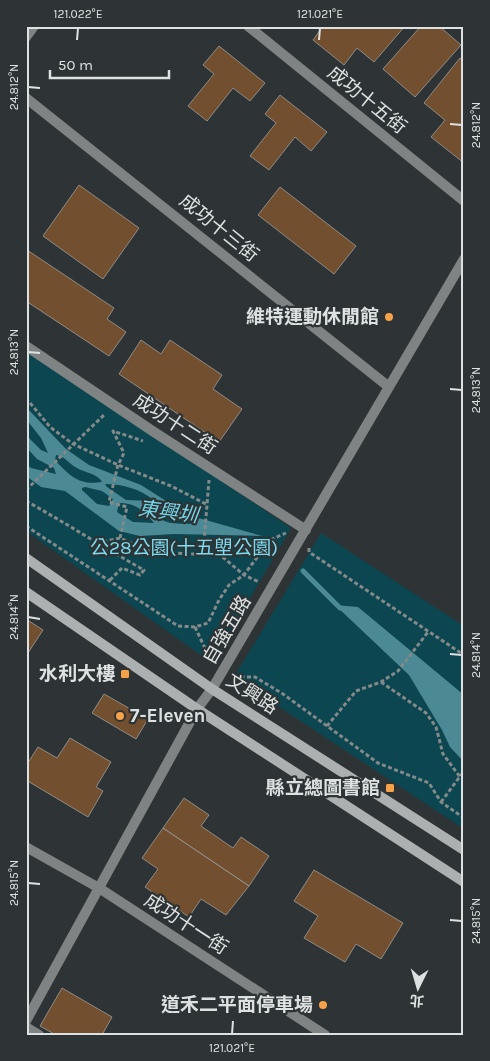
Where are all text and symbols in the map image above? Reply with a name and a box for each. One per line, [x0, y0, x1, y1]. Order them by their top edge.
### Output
text: 121.022°E [54, 7, 102, 21]
text: 121.021°E [297, 7, 343, 21]
scale bar [50, 48, 169, 80]
text: 50 m [58, 56, 93, 74]
street label: 成功十五街 [323, 62, 411, 138]
text: 24.812°N [7, 64, 21, 110]
text: 24.812°N [469, 102, 483, 148]
street label: 成功十三街 [175, 190, 263, 266]
place label: 維特運動休閒館 [246, 306, 379, 328]
marker: 維特運動休閒館 [383, 311, 395, 323]
text: 24.813°N [7, 329, 21, 375]
text: 24.813°N [469, 367, 483, 413]
street label: 成功十二街 [129, 389, 221, 459]
water label: 東興圳 [137, 497, 202, 527]
park label: 公28公園(十五塱公園) [90, 537, 278, 559]
street label: 自強五路 [198, 592, 256, 668]
text: 24.814°N [7, 594, 21, 640]
text: 24.814°N [469, 632, 483, 678]
place label: 水利大樓 [39, 663, 115, 685]
marker: 水利大樓 [119, 668, 131, 680]
street label: 文興路 [222, 669, 282, 719]
place label: 7-Eleven [130, 705, 205, 727]
marker: 7-Eleven [114, 710, 126, 722]
place label: 縣立總圖書館 [266, 777, 380, 799]
marker: 縣立總圖書館 [384, 782, 396, 794]
text: 24.815°N [7, 860, 21, 906]
street label: 成功十一街 [140, 889, 232, 959]
text: 24.815°N [469, 898, 483, 944]
north arrow [392, 964, 442, 1014]
text: 北 [409, 991, 425, 1010]
place label: 道禾二平面停車場 [161, 994, 313, 1016]
marker: 道禾二平面停車場 [317, 999, 329, 1011]
text: 121.021°E [209, 1041, 255, 1055]

